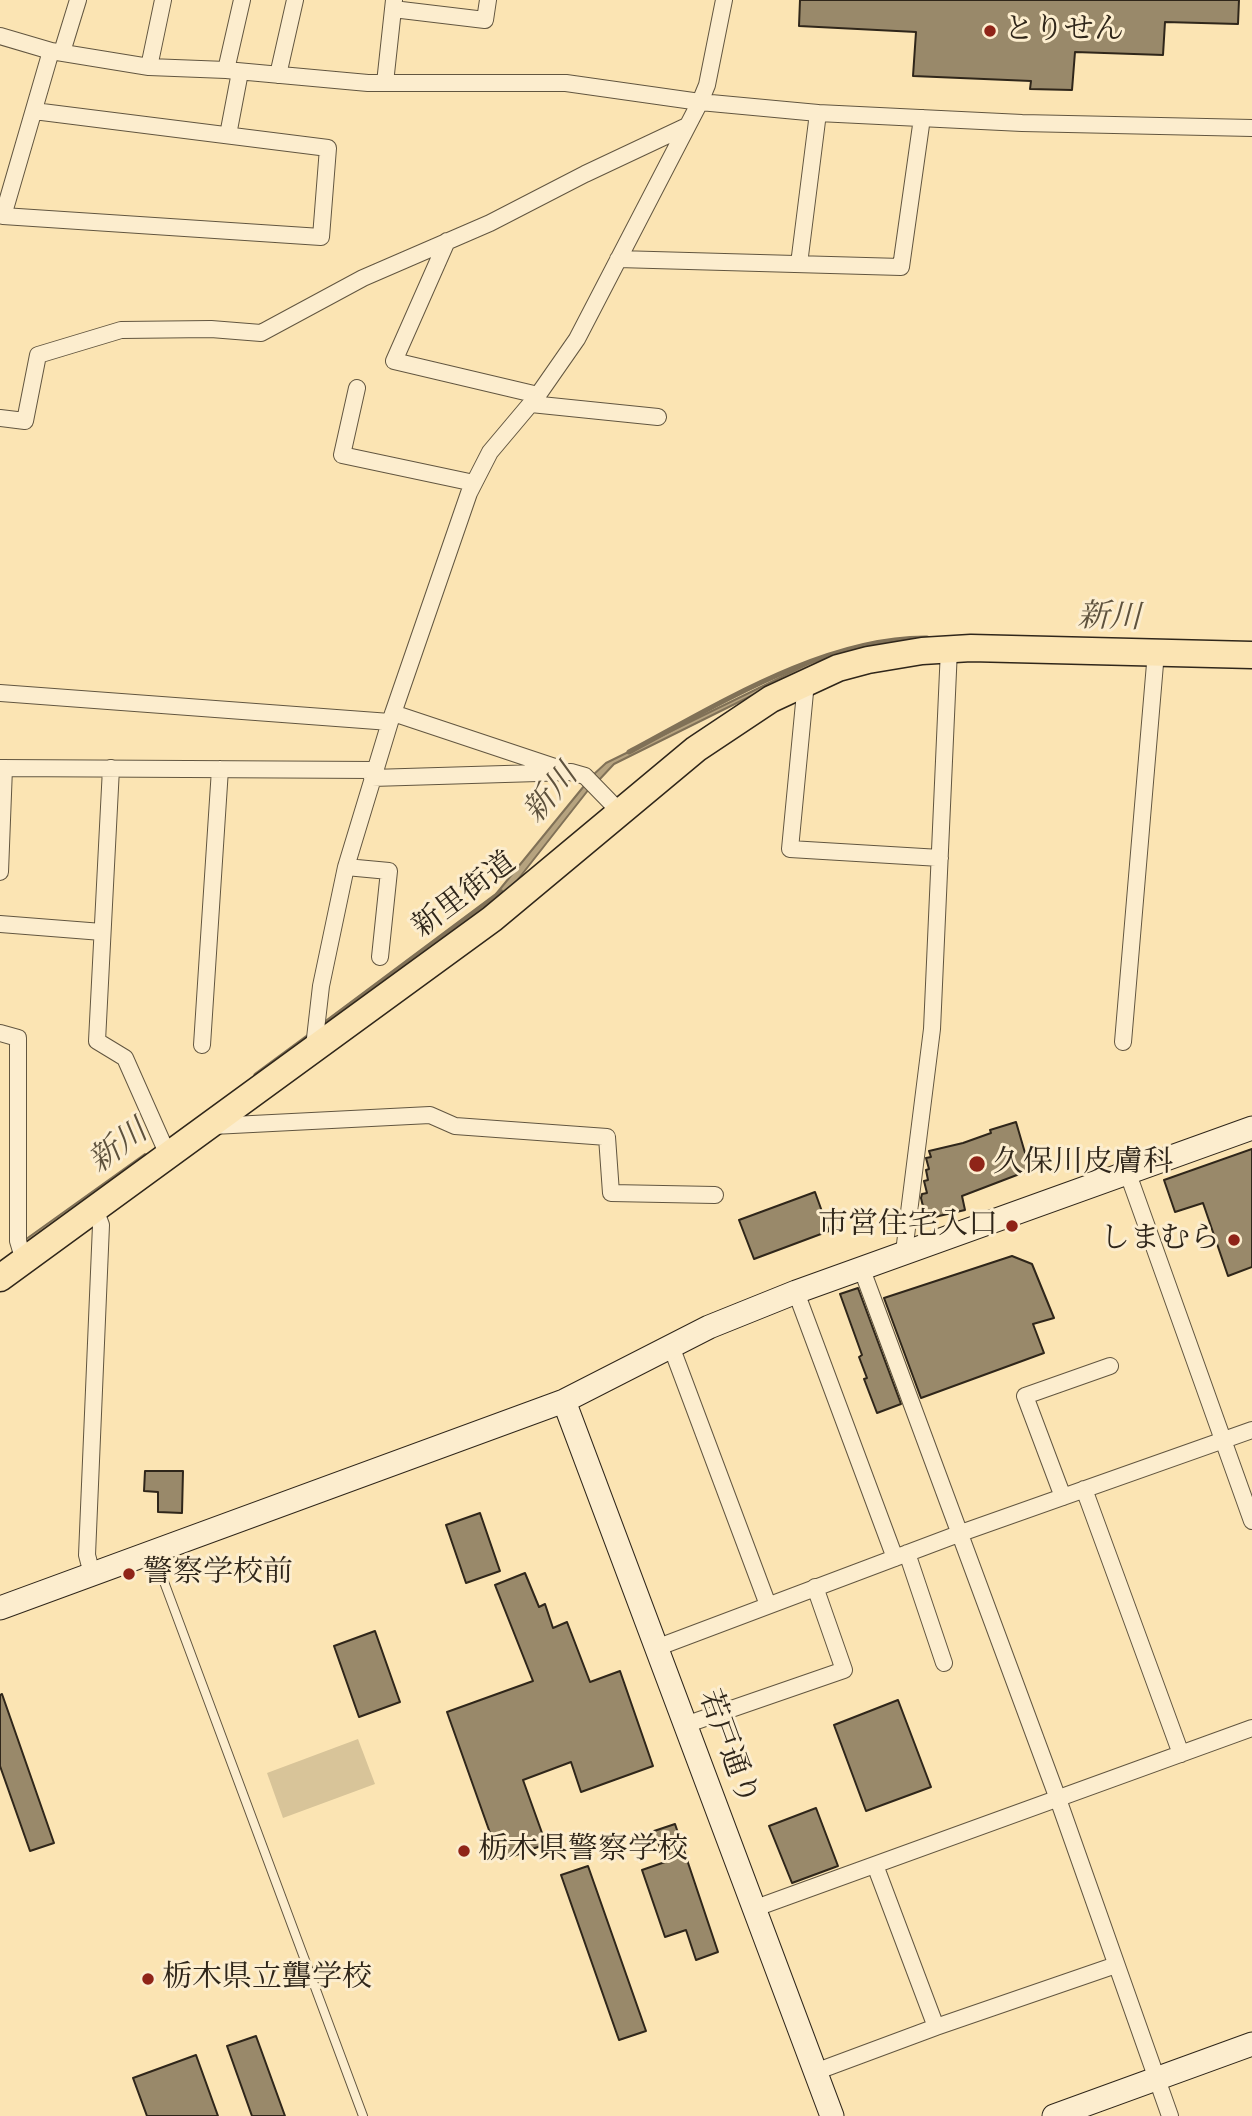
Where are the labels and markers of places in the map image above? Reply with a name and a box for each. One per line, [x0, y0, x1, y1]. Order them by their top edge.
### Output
place label: とりせん [1004, 13, 1124, 49]
marker: とりせん [982, 23, 998, 39]
place label: 久保川皮膚科 [993, 1146, 1173, 1182]
marker: 久保川皮膚科 [967, 1154, 987, 1174]
place label: 市営住宅入口 [818, 1208, 998, 1244]
marker: 市営住宅入口 [1004, 1218, 1020, 1234]
place label: しまむら [1100, 1222, 1220, 1258]
marker: しまむら [1226, 1232, 1242, 1248]
place label: 警察学校前 [143, 1556, 293, 1592]
marker: 警察学校前 [121, 1566, 137, 1582]
place label: 栃木県警察学校 [478, 1833, 688, 1869]
marker: 栃木県警察学校 [456, 1843, 472, 1859]
place label: 栃木県立聾学校 [162, 1961, 372, 1997]
marker: 栃木県立聾学校 [140, 1971, 156, 1987]

